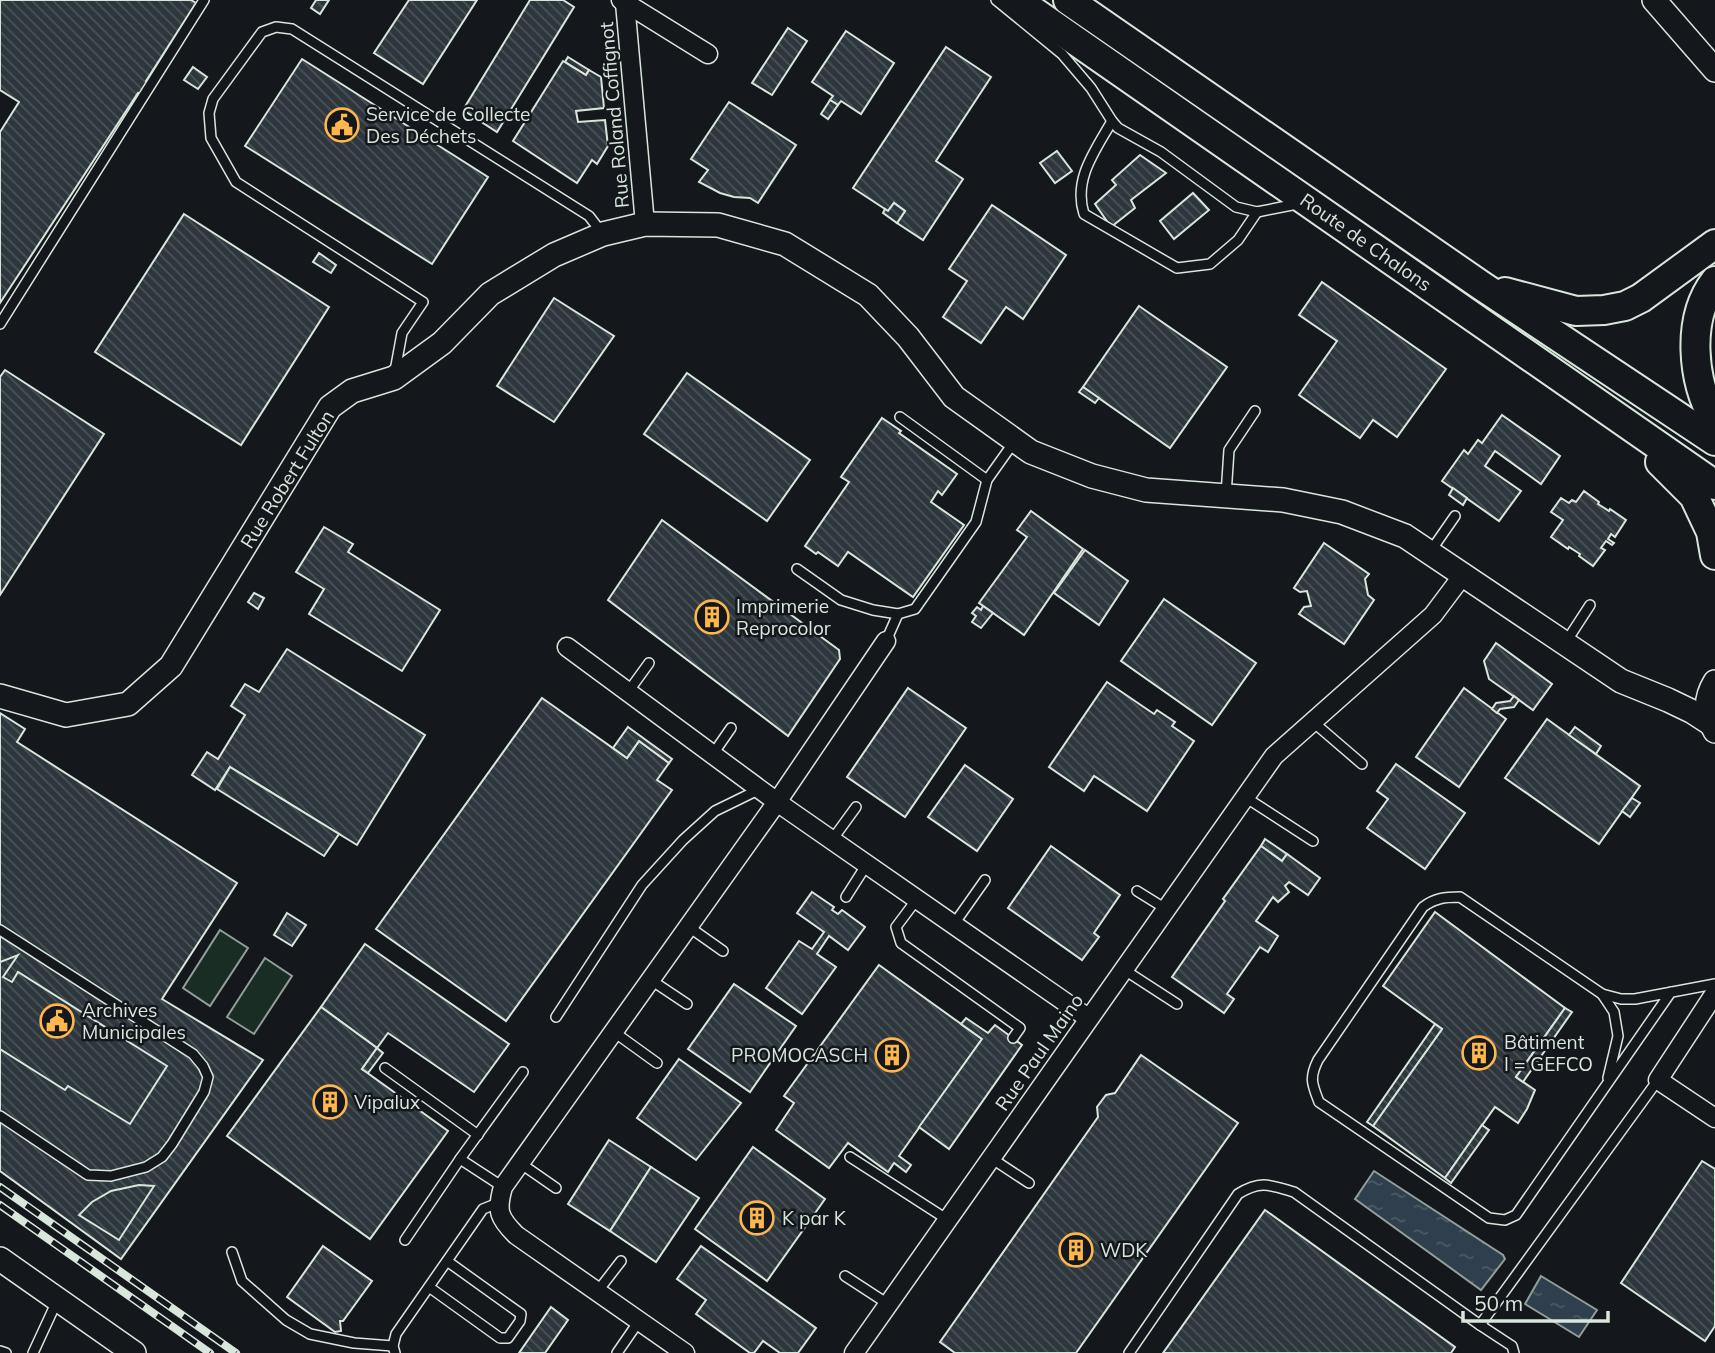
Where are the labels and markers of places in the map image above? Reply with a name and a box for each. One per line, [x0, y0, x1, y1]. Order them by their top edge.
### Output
place label: Service de Collecte Des Déchets [366, 102, 530, 148]
public building icon: Service de Collecte Des Déchets [323, 106, 361, 144]
place label: Imprimerie Reprocolor [736, 594, 831, 640]
building icon: Imprimerie Reprocolor [693, 598, 731, 636]
place label: Archives Municipales [82, 998, 186, 1044]
public building icon: Archives Municipales [38, 1002, 76, 1040]
place label: Bâtiment I = GEFCO [1504, 1030, 1593, 1076]
building icon: Bâtiment I = GEFCO [1460, 1034, 1498, 1072]
building icon: PROMOCASCH [873, 1036, 911, 1074]
place label: PROMOCASCH [731, 1043, 868, 1067]
building icon: Vipalux [311, 1083, 349, 1121]
place label: Vipalux [354, 1090, 420, 1114]
building icon: K par K [738, 1199, 776, 1237]
place label: K par K [782, 1206, 847, 1230]
building icon: WDK [1057, 1231, 1095, 1269]
place label: WDK [1100, 1238, 1148, 1262]

